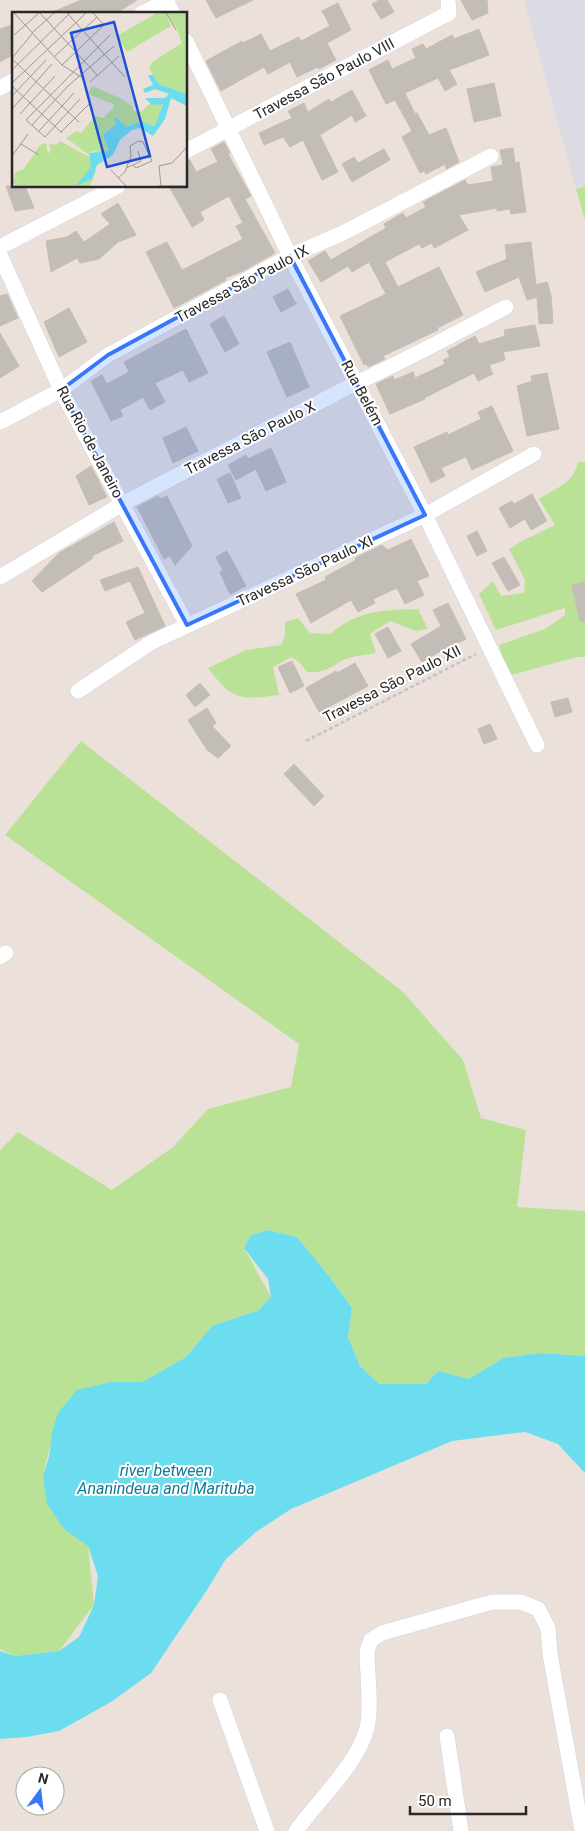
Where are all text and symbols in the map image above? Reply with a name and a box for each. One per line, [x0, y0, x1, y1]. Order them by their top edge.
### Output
inset map [12, 12, 188, 188]
street label: Travessa São Paulo VIII [251, 34, 397, 124]
street label: Travessa São Paulo IX [172, 241, 312, 327]
street label: Rua Belém [337, 357, 387, 429]
street label: Rua Rio de Janeiro [53, 383, 127, 501]
street label: Travessa São Paulo X [182, 397, 319, 479]
street label: Travessa São Paulo XI [234, 532, 376, 610]
street label: Travessa São Paulo XII [320, 641, 464, 727]
water label: river between Ananindeua and Marituba [76, 1461, 255, 1498]
north arrow [15, 1766, 65, 1816]
text: N [37, 1769, 50, 1787]
scale bar [410, 1784, 526, 1816]
text: 50 m [418, 1792, 452, 1810]

